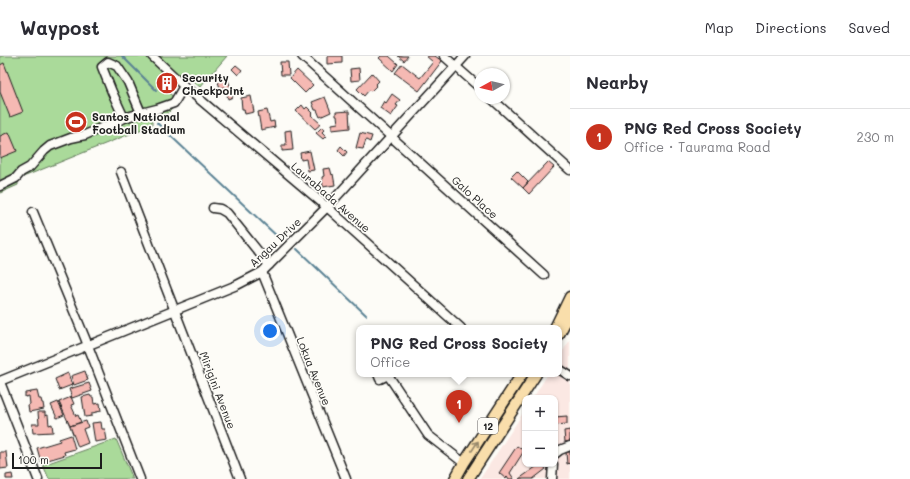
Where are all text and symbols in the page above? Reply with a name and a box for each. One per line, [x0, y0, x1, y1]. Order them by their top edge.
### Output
text: Waypost [20, 15, 100, 40]
text: Map [705, 18, 733, 37]
text: Directions [755, 18, 826, 37]
text: Saved [848, 18, 890, 37]
north arrow [474, 68, 510, 104]
building icon: Security Checkpoint [154, 70, 180, 96]
place label: Security Checkpoint [182, 70, 244, 98]
text: Nearby [586, 71, 648, 93]
sports icon: Santos National Football Stadium [63, 109, 89, 135]
place label: Santos National Football Stadium [92, 109, 185, 137]
text: PNG Red Cross Society [624, 118, 802, 138]
text: 1 [596, 128, 602, 145]
text: 230 m [857, 128, 894, 145]
text: Office · Taurama Road [624, 138, 770, 155]
street label: Laurabada Avenue [288, 158, 374, 236]
street label: Galo Place [449, 172, 501, 222]
street label: Angau Drive [246, 214, 304, 270]
your location [260, 321, 280, 341]
popup [356, 325, 562, 377]
text: PNG Red Cross Society [370, 333, 548, 353]
street label: Lokua Avenue [293, 335, 335, 408]
street label: Mirigini Avenue [196, 349, 240, 431]
text: Office [370, 353, 410, 370]
pin: 1 [446, 390, 472, 423]
map controls [522, 395, 558, 467]
button: + [522, 395, 558, 431]
road number: 12 [478, 418, 498, 434]
button: − [522, 431, 558, 467]
one-way arrow [471, 441, 479, 452]
scale bar [12, 451, 102, 470]
text: 100 m [18, 452, 49, 467]

